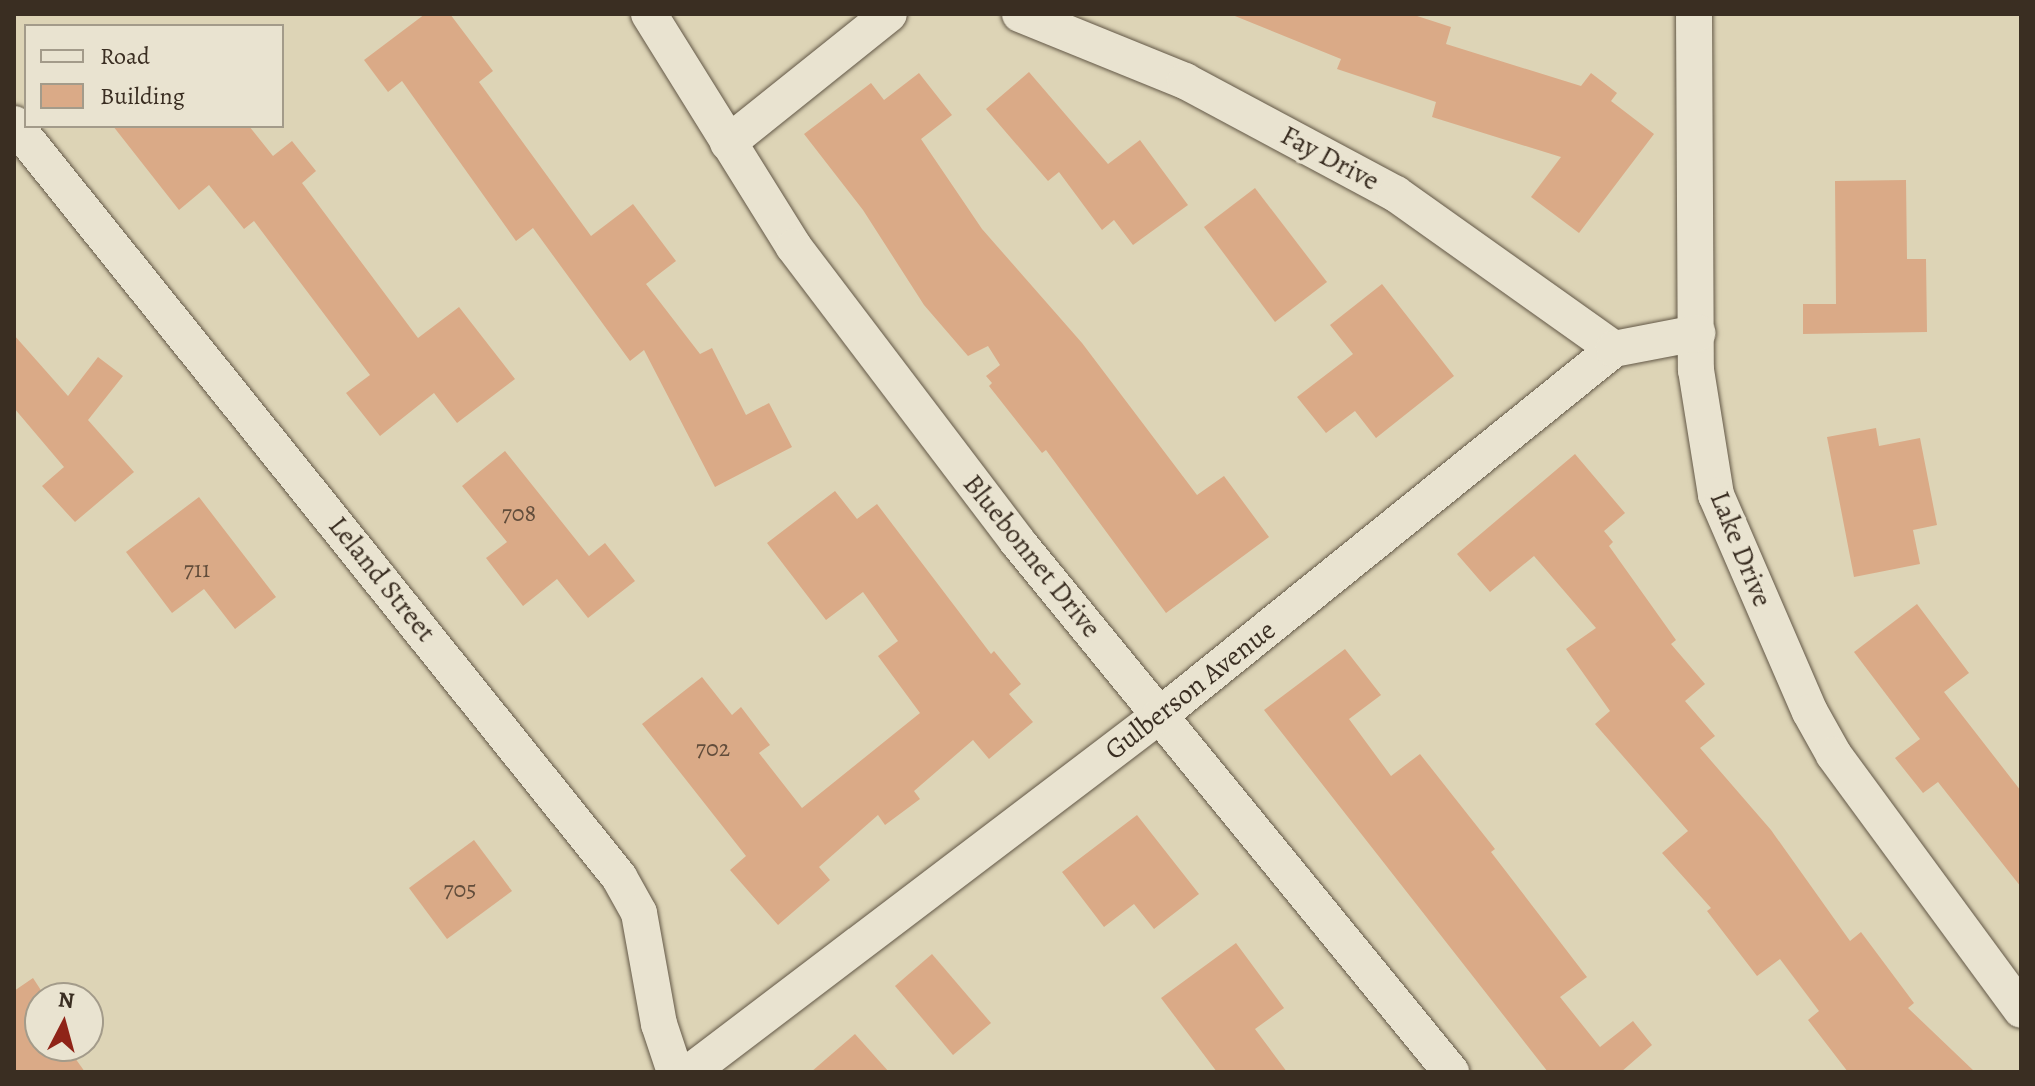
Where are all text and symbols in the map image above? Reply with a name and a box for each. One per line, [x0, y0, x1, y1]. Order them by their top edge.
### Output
legend [24, 24, 284, 128]
text: Road [100, 40, 150, 72]
text: Building [100, 80, 185, 112]
street label: Fay Drive [1275, 118, 1385, 198]
street label: Bluebonnet Drive [956, 468, 1108, 644]
street label: Lake Drive [1703, 486, 1779, 612]
house number: 708 [502, 500, 536, 528]
street label: Leland Street [321, 510, 443, 648]
house number: 711 [184, 556, 210, 584]
street label: Gulberson Avenue [1098, 613, 1282, 767]
house number: 702 [696, 735, 730, 763]
house number: 705 [443, 876, 477, 904]
north arrow [24, 982, 104, 1062]
text: N [57, 984, 76, 1016]

